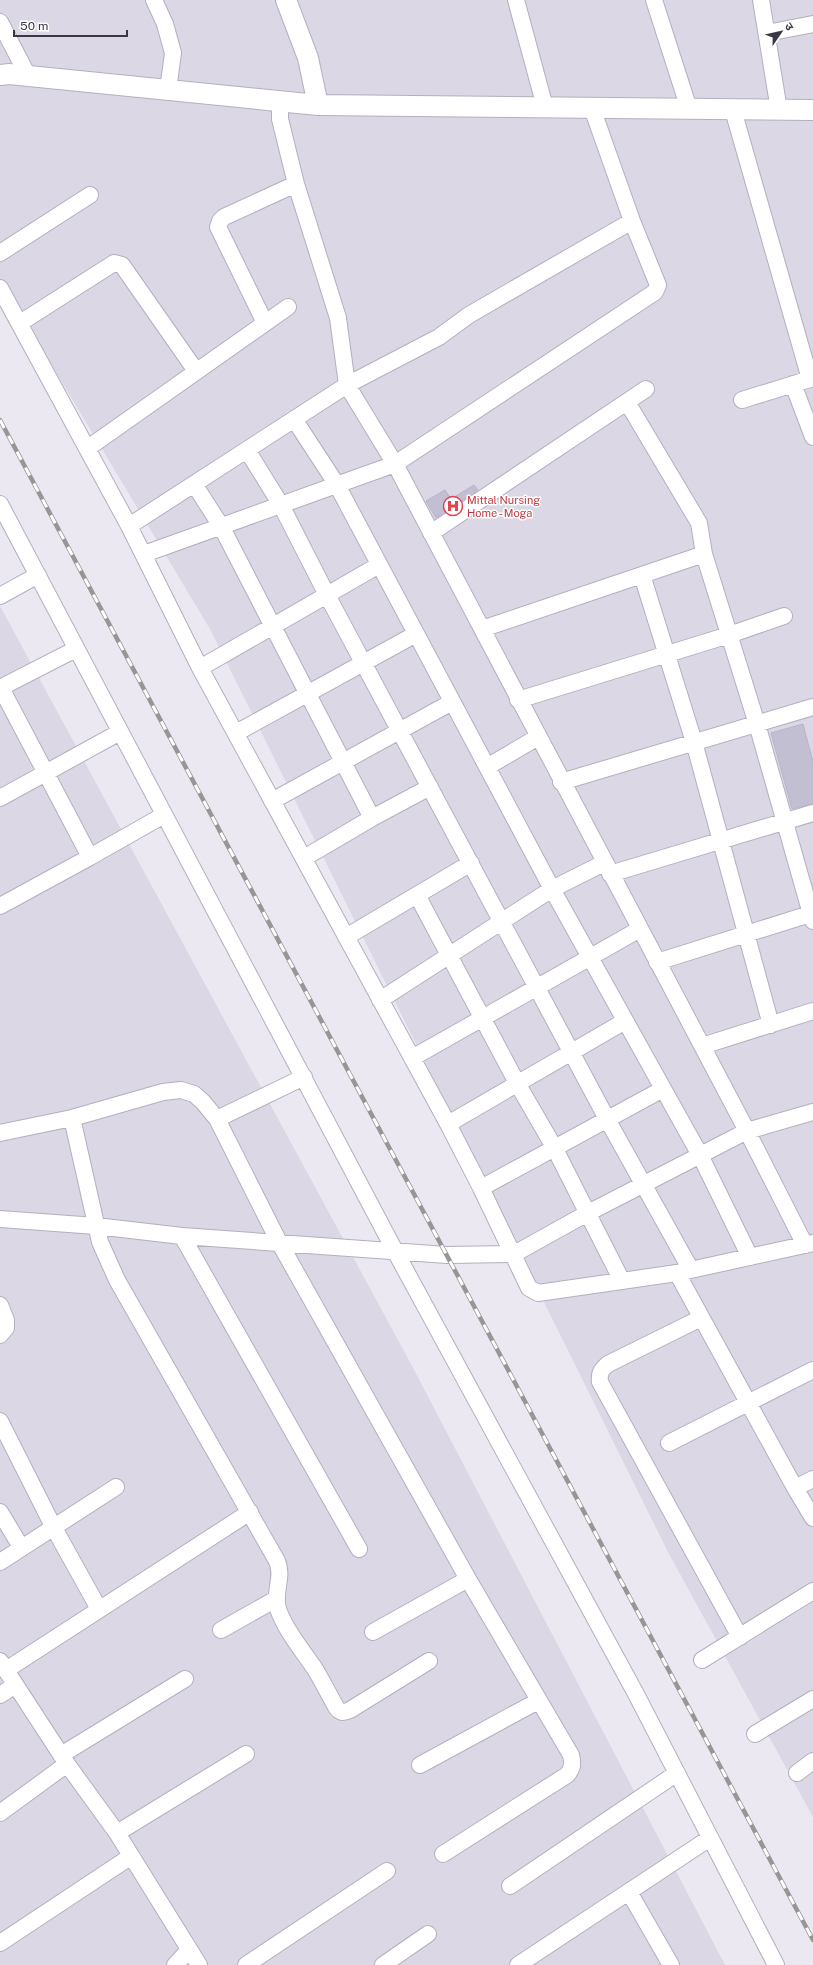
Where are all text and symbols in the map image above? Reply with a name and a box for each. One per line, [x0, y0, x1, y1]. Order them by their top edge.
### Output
scale bar [14, 12, 127, 38]
north arrow [761, 12, 801, 52]
text: 50 m [20, 19, 48, 33]
text: उ [783, 20, 796, 33]
place label: Mittal Nursing Home - Moga [467, 494, 540, 519]
hospital icon: Mittal Nursing Home - Moga [442, 495, 464, 517]

